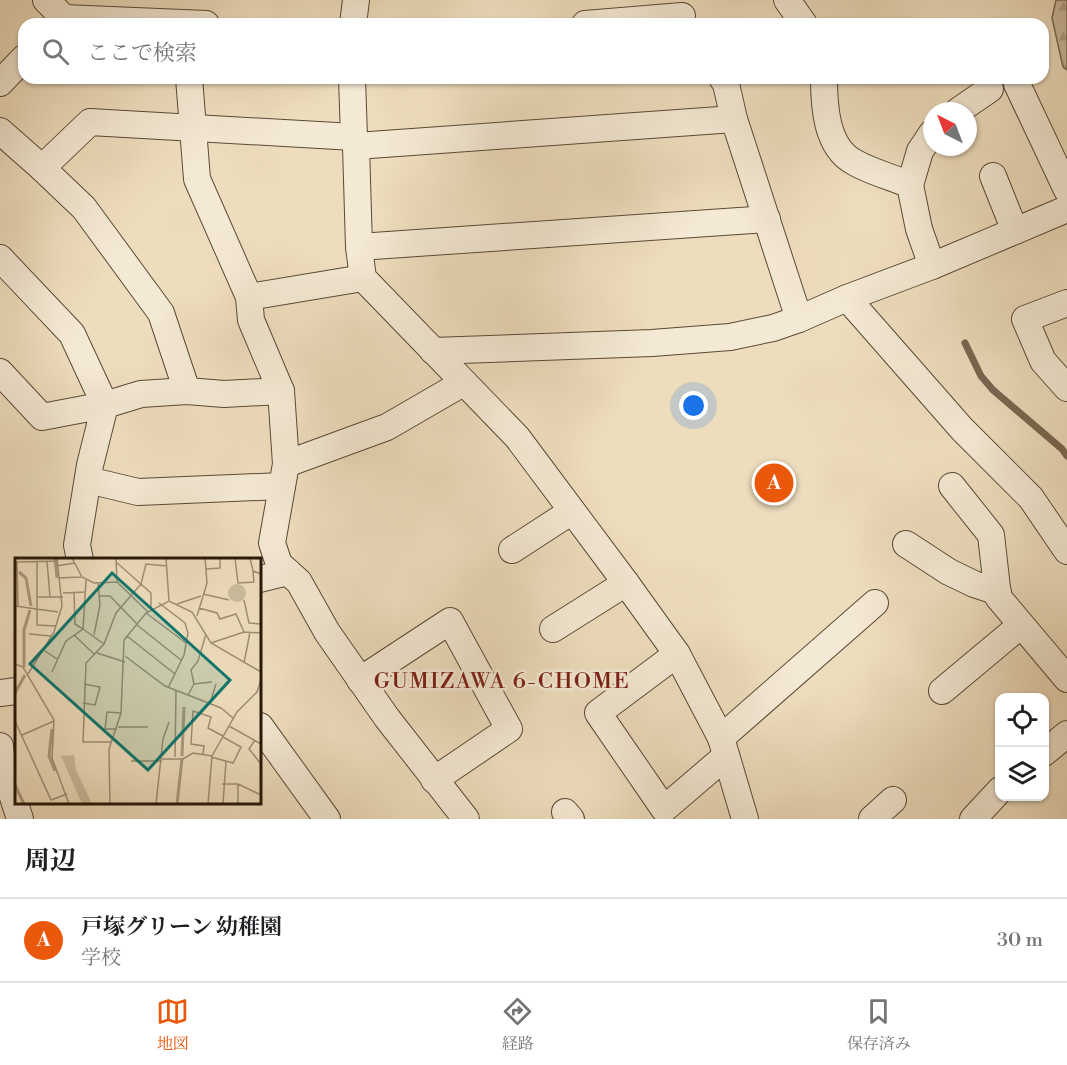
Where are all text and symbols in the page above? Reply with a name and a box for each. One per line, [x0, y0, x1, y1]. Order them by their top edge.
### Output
search box [18, 18, 1049, 84]
icon: search [39, 35, 72, 68]
text: ここで検索 [87, 40, 197, 67]
north arrow [923, 102, 977, 156]
your location [679, 391, 708, 420]
pin: A [754, 460, 794, 506]
inset map [15, 558, 261, 804]
district label: GUMIZAWA 6-CHOME [374, 668, 630, 695]
map controls [995, 693, 1049, 801]
button: locate [995, 693, 1049, 747]
button: layers [995, 747, 1049, 801]
text: 周辺 [24, 845, 76, 877]
text: 戸塚グリーン 幼稚園 [81, 914, 282, 941]
text: A [36, 928, 51, 953]
text: 30 m [997, 928, 1043, 953]
text: 学校 [81, 946, 121, 971]
tab: 地図 [156, 995, 189, 1054]
tab: 経路 [501, 995, 534, 1054]
tab: 保存済み [847, 995, 911, 1054]

